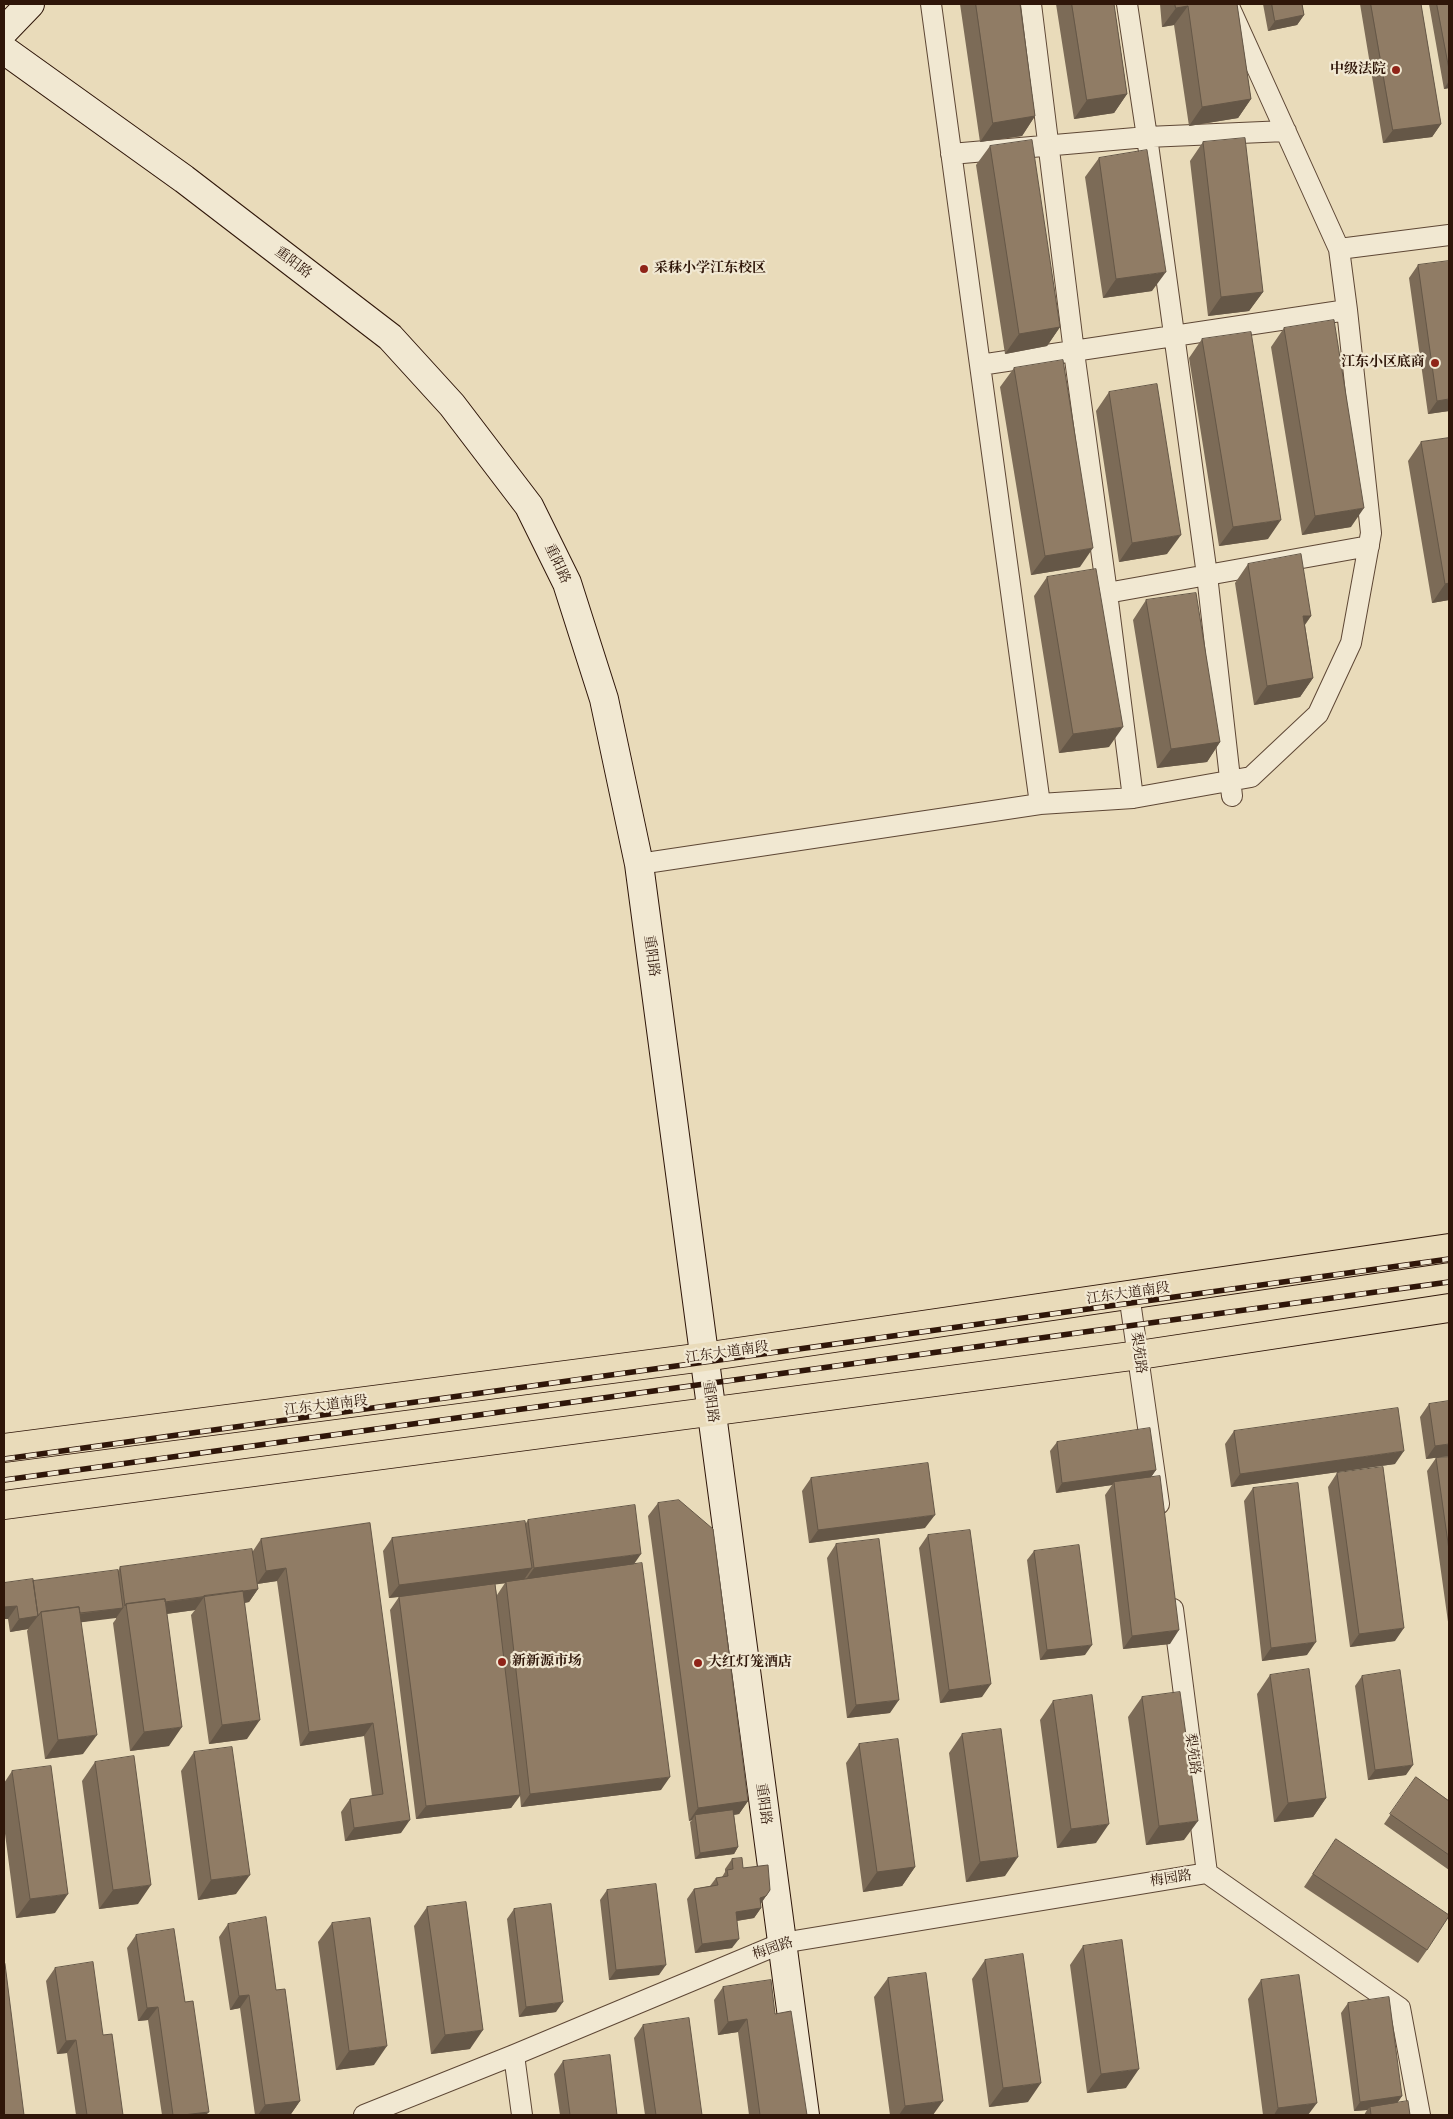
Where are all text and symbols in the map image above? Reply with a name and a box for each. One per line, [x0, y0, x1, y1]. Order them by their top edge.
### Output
place label: 中级法院 [1330, 62, 1386, 78]
marker: 中级法院 [1390, 64, 1402, 76]
street label: 重阳路 [271, 244, 315, 282]
place label: 采秣小学江东校区 [654, 261, 766, 277]
marker: 采秣小学江东校区 [638, 263, 650, 275]
place label: 江东小区底商 [1341, 355, 1425, 371]
marker: 江东小区底商 [1429, 357, 1441, 369]
street label: 重阳路 [541, 541, 573, 587]
street label: 重阳路 [640, 934, 662, 978]
street label: 江东大道南段 [1085, 1280, 1171, 1308]
street label: 梨苑路 [1127, 1331, 1149, 1375]
street label: 江东大道南段 [684, 1339, 770, 1367]
street label: 重阳路 [699, 1380, 721, 1424]
street label: 江东大道南段 [283, 1393, 369, 1419]
place label: 新新源市场 [512, 1654, 582, 1670]
place label: 大红灯笼酒店 [708, 1655, 792, 1671]
marker: 新新源市场 [496, 1656, 508, 1668]
marker: 大红灯笼酒店 [692, 1657, 704, 1669]
street label: 梨苑路 [1181, 1732, 1203, 1776]
street label: 重阳路 [752, 1782, 774, 1826]
street label: 梅园路 [1149, 1867, 1193, 1891]
street label: 梅园路 [750, 1934, 796, 1964]

